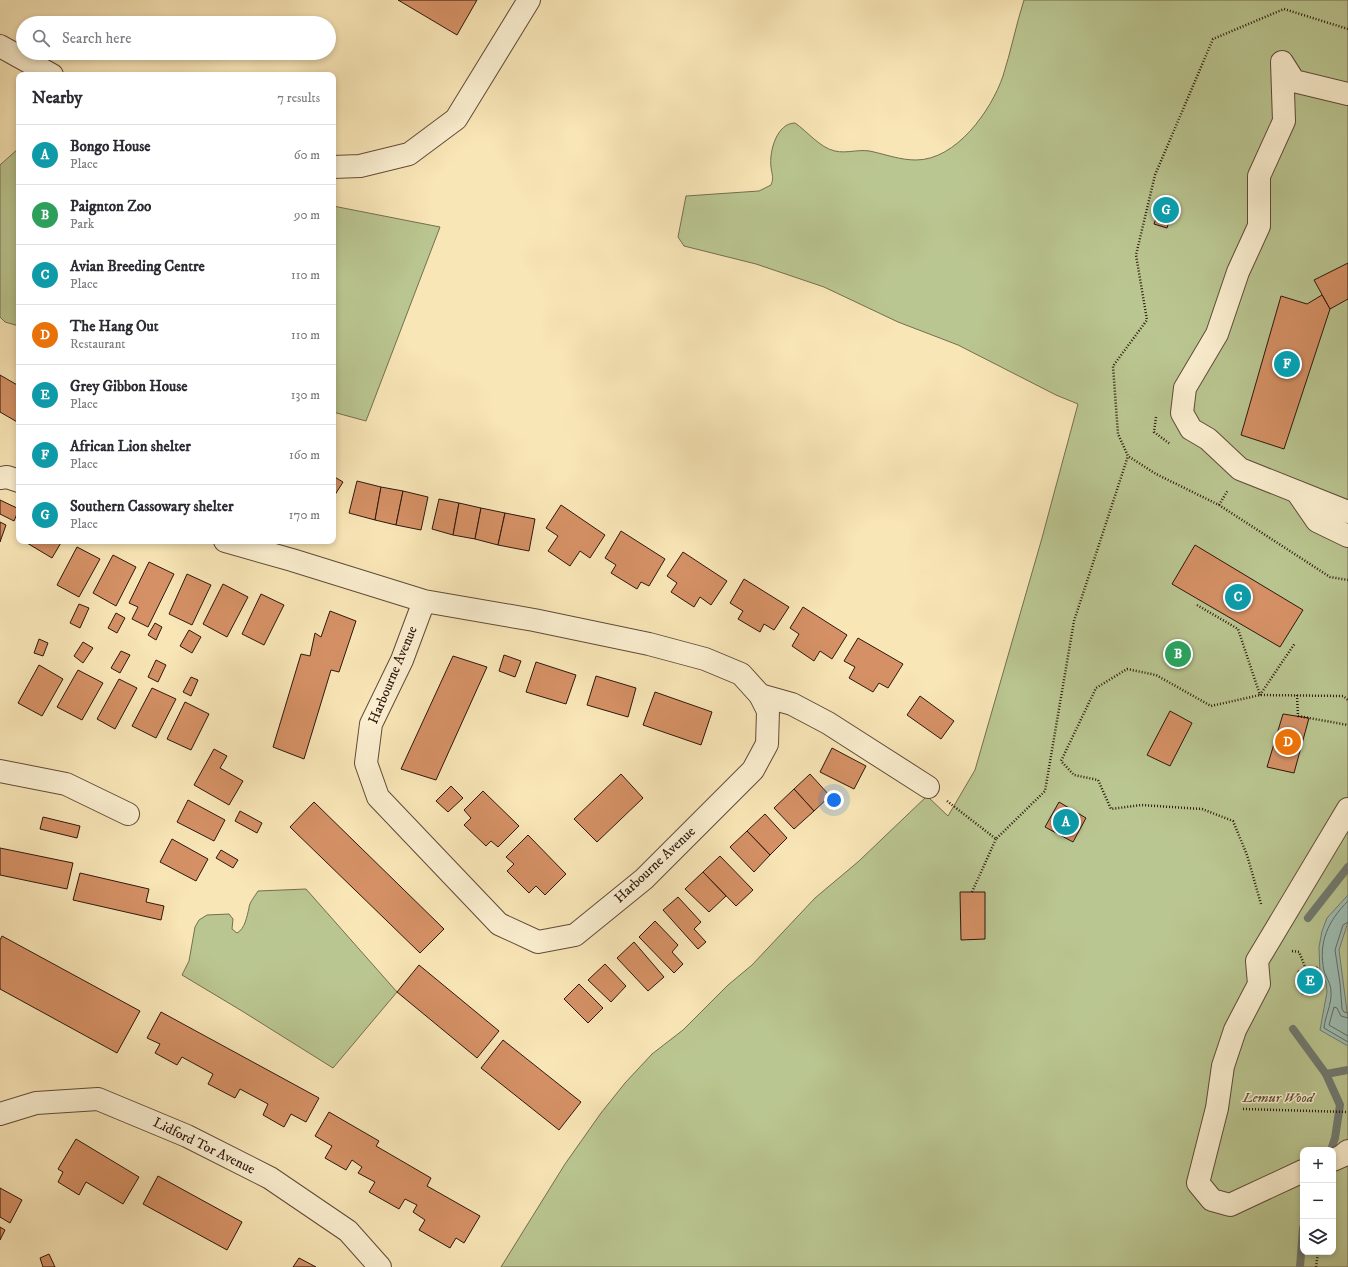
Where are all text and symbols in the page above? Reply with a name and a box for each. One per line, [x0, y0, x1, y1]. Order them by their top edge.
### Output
search box [16, 16, 336, 60]
icon: search [30, 27, 52, 49]
text: Search here [62, 29, 131, 48]
text: Nearby [32, 87, 82, 109]
text: 7 results [277, 90, 320, 106]
text: Bongo House [70, 137, 151, 156]
text: A [41, 147, 49, 163]
text: 60 m [294, 147, 320, 163]
text: Place [70, 156, 98, 172]
pin: G [1153, 195, 1179, 225]
text: Paignton Zoo [70, 197, 151, 216]
text: B [41, 207, 49, 223]
text: 90 m [294, 207, 320, 223]
text: Park [70, 216, 94, 232]
text: Avian Breeding Centre [70, 257, 205, 276]
text: C [41, 267, 49, 283]
text: 110 m [291, 267, 320, 283]
text: Place [70, 276, 98, 292]
text: The Hang Out [70, 317, 159, 336]
text: D [40, 327, 50, 343]
text: 110 m [291, 327, 320, 343]
text: Restaurant [70, 336, 126, 352]
pin: F [1274, 349, 1300, 379]
text: Grey Gibbon House [70, 377, 188, 396]
text: E [40, 387, 50, 403]
text: 130 m [291, 387, 320, 403]
text: Place [70, 396, 98, 412]
text: African Lion shelter [70, 437, 191, 456]
text: F [41, 447, 49, 463]
text: 160 m [289, 447, 320, 463]
text: Place [70, 456, 98, 472]
text: Southern Cassowary shelter [70, 497, 233, 516]
text: G [40, 507, 50, 523]
text: 170 m [289, 507, 320, 523]
text: Place [70, 516, 98, 532]
pin: C [1225, 582, 1251, 612]
street label: Harbourne Avenue [364, 623, 422, 727]
pin: B [1165, 639, 1191, 669]
pin: D [1275, 727, 1301, 757]
your location [824, 790, 844, 810]
pin: A [1053, 807, 1079, 837]
street label: Harbourne Avenue [611, 823, 700, 907]
pin: E [1297, 966, 1323, 996]
park label: Lemur Wood [1242, 1089, 1316, 1107]
street label: Lidford Tor Avenue [150, 1113, 258, 1179]
map controls [1300, 1147, 1336, 1255]
button: + [1300, 1147, 1336, 1183]
button: − [1300, 1183, 1336, 1219]
button: layers [1300, 1219, 1336, 1255]

